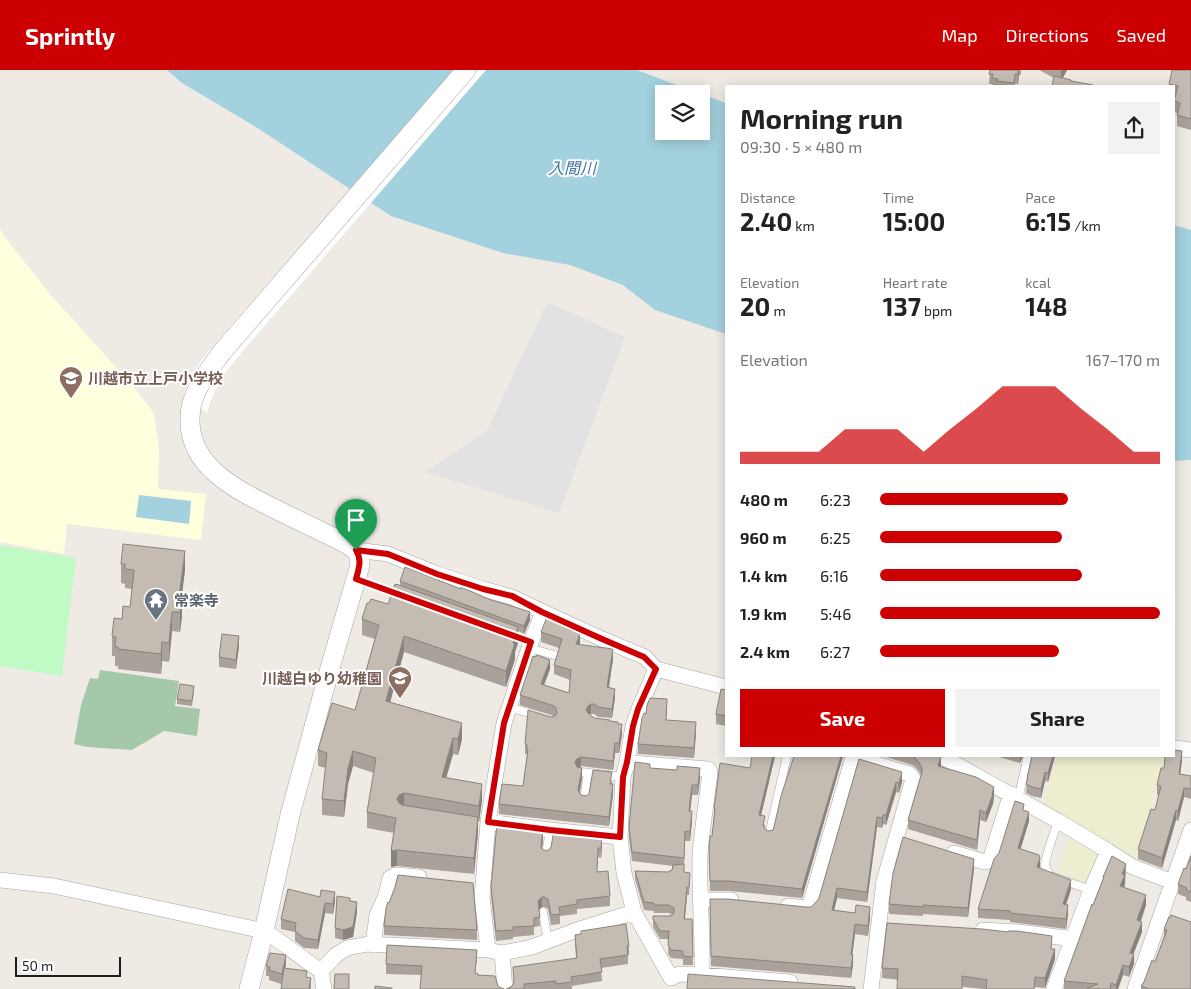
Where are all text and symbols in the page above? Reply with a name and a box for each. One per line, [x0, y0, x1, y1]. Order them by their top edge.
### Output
text: Sprintly [25, 21, 115, 50]
text: Map [941, 24, 978, 46]
text: Directions [1006, 24, 1089, 46]
text: Saved [1117, 24, 1166, 46]
map controls [655, 85, 710, 140]
button: layers [655, 85, 710, 140]
text: Morning run [740, 101, 903, 135]
button: share [1108, 102, 1160, 154]
text: 09:30 · 5 × 480 m [740, 137, 862, 156]
water label: 入間川 [548, 158, 598, 177]
text: Distance [740, 189, 795, 206]
text: Time [883, 189, 914, 206]
text: Pace [1025, 189, 1055, 206]
text: 2.40 [740, 206, 792, 236]
text: 15:00 [883, 206, 945, 236]
text: 6:15 [1025, 206, 1071, 236]
text: km [792, 217, 815, 234]
text: /km [1071, 217, 1101, 234]
text: Elevation [740, 274, 799, 291]
text: Heart rate [883, 274, 947, 291]
text: kcal [1025, 274, 1051, 291]
text: 20 [740, 291, 770, 321]
text: 137 [883, 291, 921, 321]
text: 148 [1025, 291, 1068, 321]
text: m [770, 302, 786, 319]
text: bpm [921, 302, 952, 319]
text: Elevation [740, 350, 808, 369]
text: 167–170 m [1086, 350, 1160, 369]
school or university icon: 川越市立上戸小学校 [58, 365, 84, 399]
place label: 川越市立上戸小学校 [88, 369, 223, 387]
text: 480 m [740, 490, 788, 509]
text: 6:23 [820, 490, 851, 509]
pin [335, 499, 377, 550]
icon: arrive [342, 506, 370, 534]
text: 960 m [740, 528, 787, 547]
text: 6:25 [820, 528, 851, 547]
text: 1.4 km [740, 566, 787, 585]
text: 6:16 [820, 566, 848, 585]
temple icon: 常楽寺 [143, 587, 169, 621]
place label: 常楽寺 [174, 591, 219, 609]
text: 1.9 km [740, 604, 787, 623]
text: 5:46 [820, 604, 851, 623]
text: 2.4 km [740, 642, 790, 661]
text: 6:27 [820, 642, 850, 661]
school or university icon: 川越白ゆり幼稚園 [387, 665, 413, 699]
place label: 川越白ゆり幼稚園 [262, 669, 382, 687]
button: Save [740, 689, 945, 747]
button: Share [955, 689, 1160, 747]
scale bar [15, 954, 121, 977]
text: 50 m [22, 957, 53, 974]

